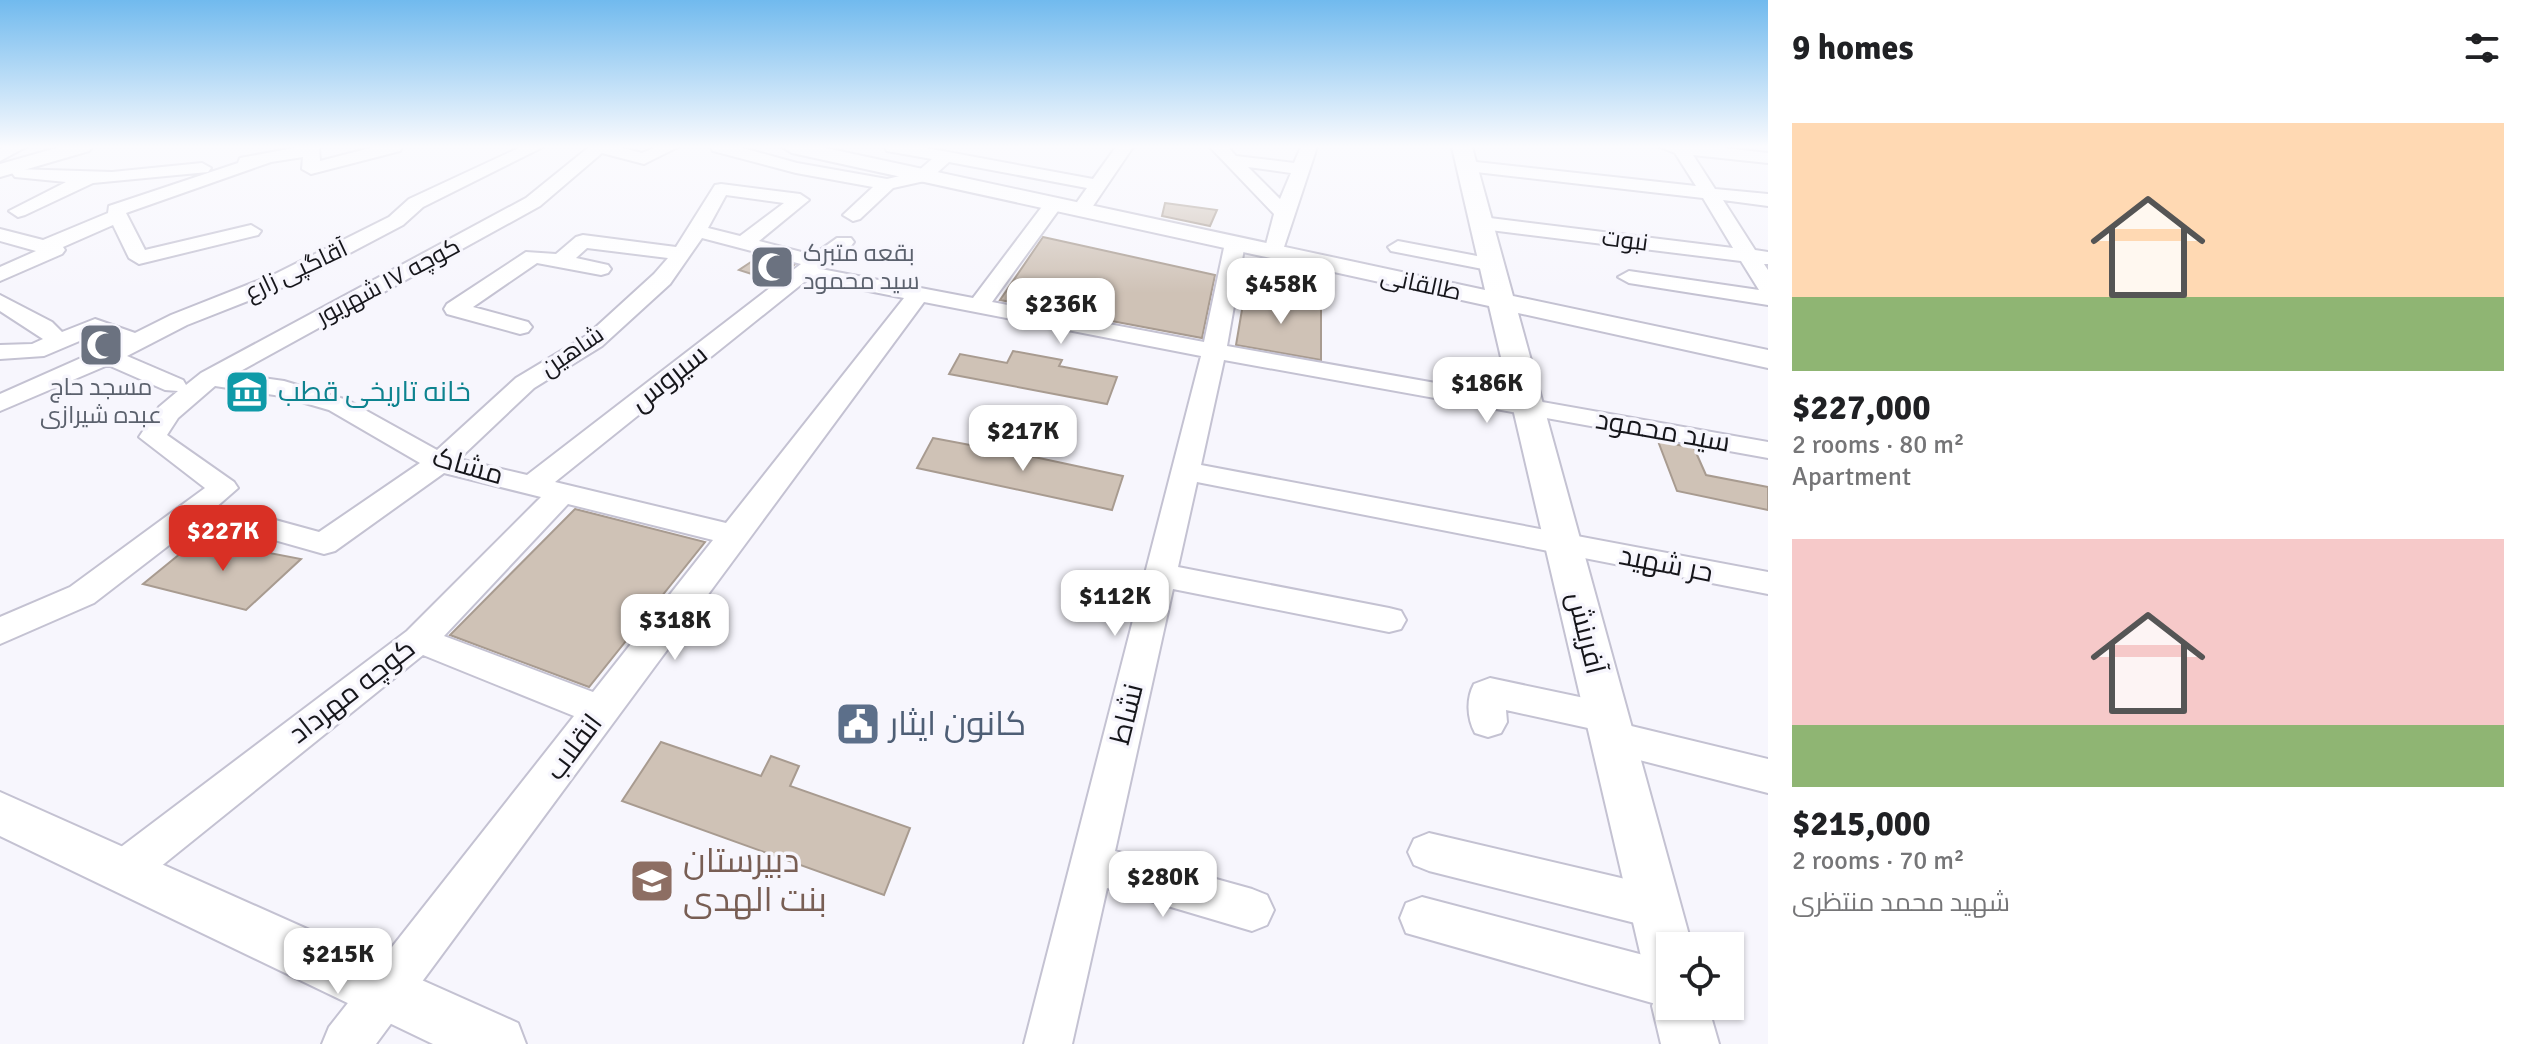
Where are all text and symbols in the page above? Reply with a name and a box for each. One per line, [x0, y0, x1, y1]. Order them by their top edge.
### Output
icon: filters [2460, 26, 2504, 70]
text: 9 homes [1792, 27, 1913, 69]
icon: home [2076, 175, 2220, 319]
street label: نبوت [1600, 222, 1650, 258]
street label: کوچه ۱۷ شهریور [309, 231, 465, 333]
street label: آقاگپی زارع [240, 233, 353, 308]
place label: بقعه متبرک سید محمود [803, 238, 920, 296]
mosque icon: بقعه متبرک سید محمود [748, 243, 796, 291]
pin: $458K [1225, 258, 1337, 326]
street label: طالقانی [1378, 261, 1464, 307]
text: $458K [1245, 268, 1317, 300]
pin: $236K [1005, 278, 1117, 346]
text: $236K [1025, 288, 1097, 320]
street label: شاهین [535, 319, 609, 383]
mosque icon: مسجد حاج عبده شیرازی [77, 321, 125, 369]
street label: سیروس [623, 337, 715, 419]
pin: $186K [1431, 357, 1543, 425]
text: $186K [1451, 367, 1523, 399]
museum icon: خانه تاریخی قطب [223, 368, 271, 416]
place label: مسجد حاج عبده شیرازی [40, 372, 162, 430]
place label: خانه تاریخی قطب [278, 375, 471, 409]
text: $227,000 [1792, 387, 1931, 429]
street label: سید محمود [1593, 402, 1733, 460]
pin: $217K [967, 405, 1079, 473]
text: $217K [987, 415, 1059, 447]
text: 2 rooms · 80 m² [1792, 429, 1965, 461]
street label: مشاک [429, 440, 507, 492]
text: Apartment [1792, 461, 1911, 493]
pin: $227K [167, 505, 279, 573]
text: $227K [187, 515, 259, 547]
street label: حر شهید [1616, 538, 1716, 590]
pin: $112K [1059, 570, 1171, 638]
text: $112K [1079, 580, 1151, 612]
street label: آفرینش [1559, 588, 1613, 678]
icon: home [2076, 591, 2220, 735]
pin: $318K [619, 594, 731, 662]
text: $318K [639, 604, 711, 636]
street label: کوچه مهرداد [282, 631, 423, 752]
street label: نشاط [1103, 680, 1151, 748]
public building icon: کانون ایثار [834, 700, 882, 748]
place label: کانون ایثار [887, 703, 1026, 745]
street label: انقلاب [538, 707, 610, 787]
text: $215,000 [1792, 803, 1931, 845]
place label: دبیرستان بنت الهدی [683, 840, 827, 921]
text: 2 rooms · 70 m² [1792, 845, 1965, 877]
pin: $280K [1107, 851, 1219, 919]
school or university icon: دبیرستان بنت الهدی [628, 857, 676, 905]
text: $280K [1127, 861, 1199, 893]
text: شهید محمد منتظری [1792, 887, 2010, 919]
pin: $215K [282, 928, 394, 996]
map controls [1656, 932, 1744, 1020]
button: locate [1656, 932, 1744, 1020]
text: $215K [302, 938, 374, 970]

